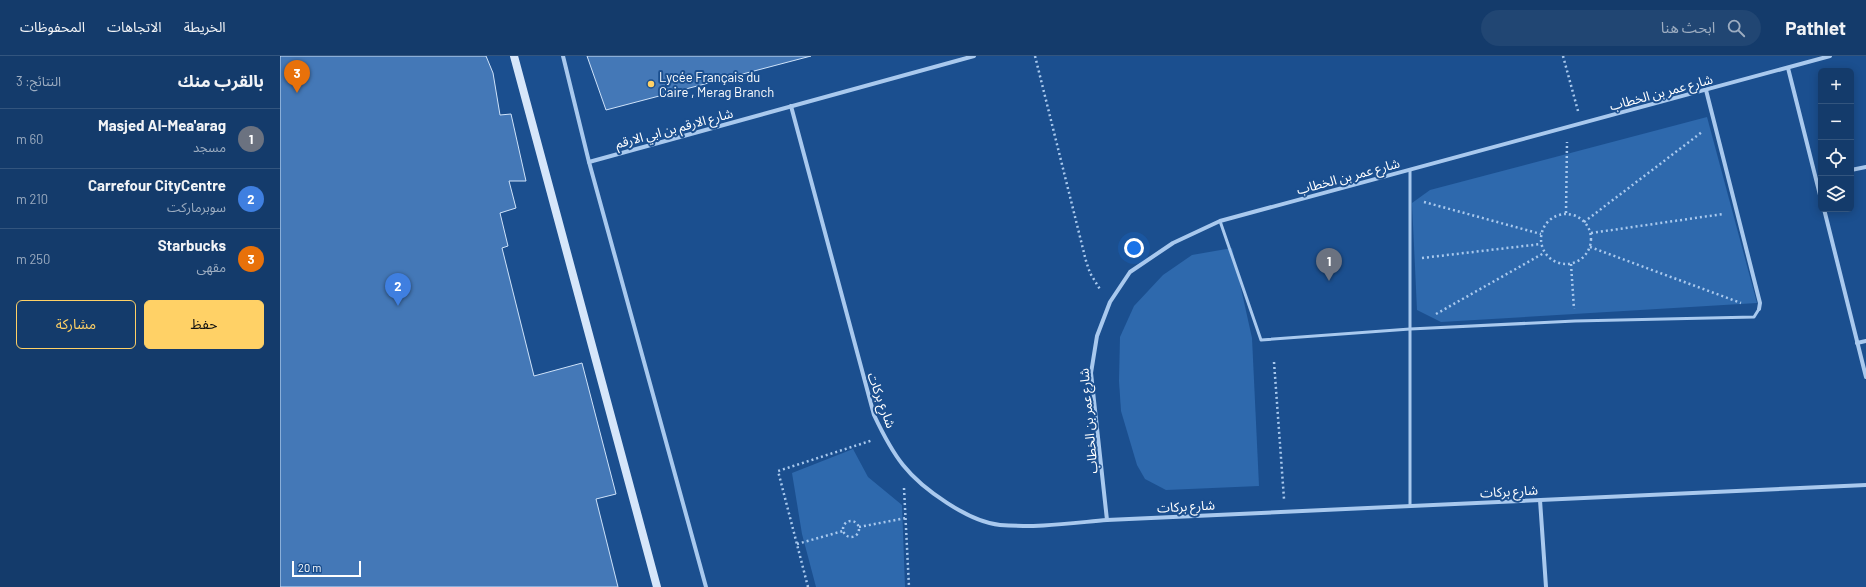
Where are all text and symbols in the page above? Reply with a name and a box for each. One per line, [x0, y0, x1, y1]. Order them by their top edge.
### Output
search box [1481, 10, 1761, 46]
text: Pathlet [1785, 16, 1846, 39]
icon: search [1725, 17, 1747, 39]
text: المحفوظات [20, 18, 85, 35]
text: الاتجاهات [107, 18, 162, 35]
text: الخريطة [184, 18, 226, 35]
text: ابحث هنا [1661, 18, 1715, 36]
pin: 3 [284, 60, 310, 93]
map controls [1818, 68, 1854, 212]
button: + [1818, 68, 1854, 104]
place label: Lycée Français du Caire , Merag Branch [659, 69, 774, 100]
text: بالقرب منك [178, 70, 264, 90]
street label: شارع عمر بن الخطاب [1608, 71, 1715, 116]
text: النتائج: 3 [16, 73, 61, 89]
marker: Lycée Français du Caire , Merag Branch [646, 79, 656, 89]
button: − [1818, 104, 1854, 140]
street label: شارع الارقم بن ابي الارقم [613, 105, 735, 154]
text: Masjed Al-Mea'arag [98, 116, 226, 134]
text: 60 m [16, 131, 43, 147]
text: 1 [249, 131, 253, 147]
text: مسجد [193, 139, 226, 155]
button: locate [1818, 140, 1854, 176]
street label: شارع عمر بن الخطاب [1295, 155, 1402, 200]
text: Carrefour CityCentre [88, 176, 226, 194]
button: layers [1818, 176, 1854, 212]
text: 210 m [16, 191, 48, 207]
text: 2 [247, 191, 255, 207]
text: سوبرماركت [167, 199, 226, 215]
text: Starbucks [158, 236, 226, 254]
your location [1124, 238, 1144, 258]
pin: 1 [1316, 248, 1342, 281]
text: 250 m [16, 251, 50, 267]
text: 3 [247, 251, 255, 267]
text: مقهى [197, 259, 226, 275]
pin: 2 [385, 273, 411, 306]
button: مشاركة [16, 300, 136, 349]
button: حفظ [144, 300, 264, 349]
street label: شارع عمر بن الخطاب [1075, 367, 1104, 475]
street label: شارع بركات [862, 370, 899, 431]
street label: شارع بركات [1480, 481, 1539, 504]
street label: شارع بركات [1157, 496, 1216, 519]
scale bar [292, 559, 361, 578]
text: 20 m [298, 561, 321, 574]

